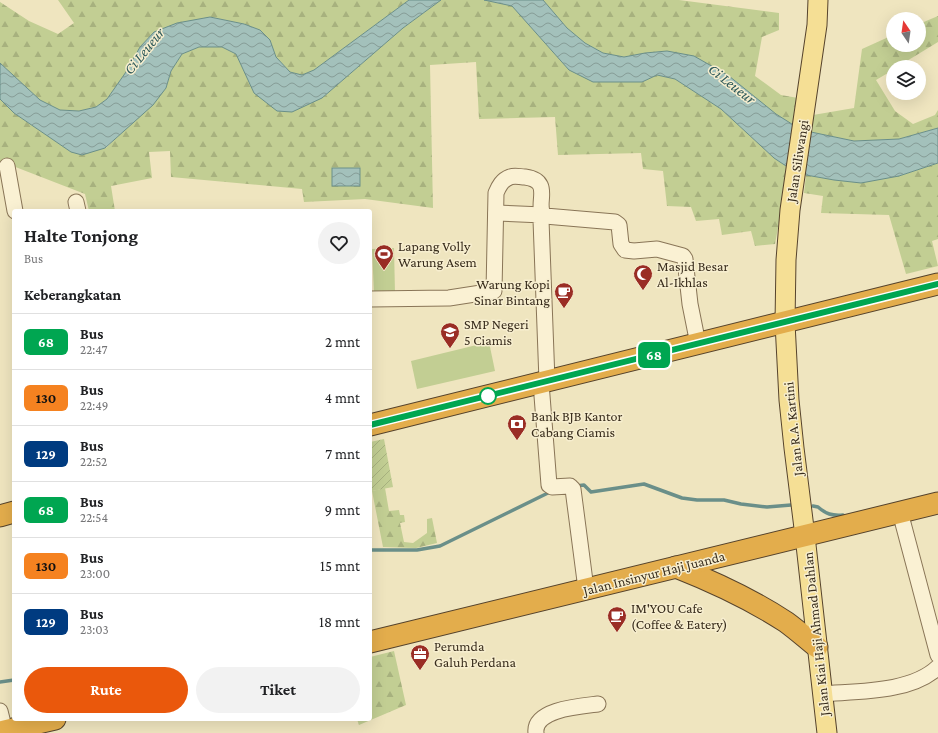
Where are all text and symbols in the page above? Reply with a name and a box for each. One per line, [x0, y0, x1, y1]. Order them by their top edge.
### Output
north arrow [886, 12, 926, 52]
map controls [886, 12, 926, 100]
water label: Ci Leueur [121, 24, 168, 77]
button: layers [886, 60, 926, 100]
water label: Ci Leueur [705, 61, 759, 108]
street label: Jalan Siliwangi [782, 118, 811, 205]
button: heart [318, 222, 360, 264]
text: Halte Tonjong [24, 225, 138, 246]
place label: Lapang Volly Warung Asem [398, 238, 477, 270]
sports icon: Lapang Volly Warung Asem [373, 243, 395, 271]
text: Bus [24, 251, 43, 266]
place label: Masjid Besar Al-Ikhlas [657, 258, 729, 290]
mosque icon: Masjid Besar Al-Ikhlas [632, 263, 654, 291]
place label: Warung Kopi Sinar Bintang [474, 276, 550, 308]
cafe icon: Warung Kopi Sinar Bintang [553, 281, 575, 309]
text: Keberangkatan [24, 287, 121, 303]
place label: SMP Negeri 5 Ciamis [464, 316, 529, 348]
school or university icon: SMP Negeri 5 Ciamis [439, 321, 461, 349]
text: Bus [80, 326, 103, 342]
text: 68 [38, 334, 54, 350]
text: 2 mnt [325, 334, 360, 350]
text: 22:47 [80, 342, 108, 357]
line badge: 68 [636, 342, 672, 368]
text: 68 [646, 347, 662, 363]
street label: Jalan R.A. Kartini [780, 381, 806, 479]
text: Bus [80, 382, 103, 398]
unlabelled marker [479, 387, 497, 405]
text: 130 [36, 390, 56, 406]
text: 4 mnt [324, 390, 360, 406]
text: 22:49 [80, 398, 108, 413]
place label: Bank BJB Kantor Cabang Ciamis [531, 408, 623, 440]
bank icon: Bank BJB Kantor Cabang Ciamis [506, 413, 528, 441]
text: Bus [80, 438, 103, 454]
text: 129 [36, 446, 56, 462]
text: 7 mnt [325, 446, 360, 462]
text: 22:52 [80, 454, 107, 469]
text: Bus [80, 494, 103, 510]
text: 68 [38, 502, 54, 518]
text: 9 mnt [324, 502, 360, 518]
text: 22:54 [80, 510, 108, 525]
street label: Jalan Insinyur Haji Juanda [579, 547, 727, 600]
text: Bus [80, 550, 103, 566]
street label: Jalan Kiai Haji Ahmad Dahlan [799, 551, 834, 719]
text: 130 [36, 558, 56, 574]
text: 15 mnt [320, 558, 360, 574]
text: 23:00 [80, 566, 110, 581]
place label: IM'YOU Cafe (Coffee & Eatery) [631, 600, 727, 633]
cafe icon: IM'YOU Cafe (Coffee & Eatery) [606, 605, 628, 633]
text: Bus [80, 606, 103, 622]
text: 129 [36, 614, 56, 630]
text: 18 mnt [319, 614, 360, 630]
text: 23:03 [80, 622, 109, 637]
place label: Perumda Galuh Perdana [434, 638, 517, 670]
office icon: Perumda Galuh Perdana [409, 643, 431, 671]
button: Rute [24, 667, 188, 713]
button: Tiket [196, 667, 360, 713]

